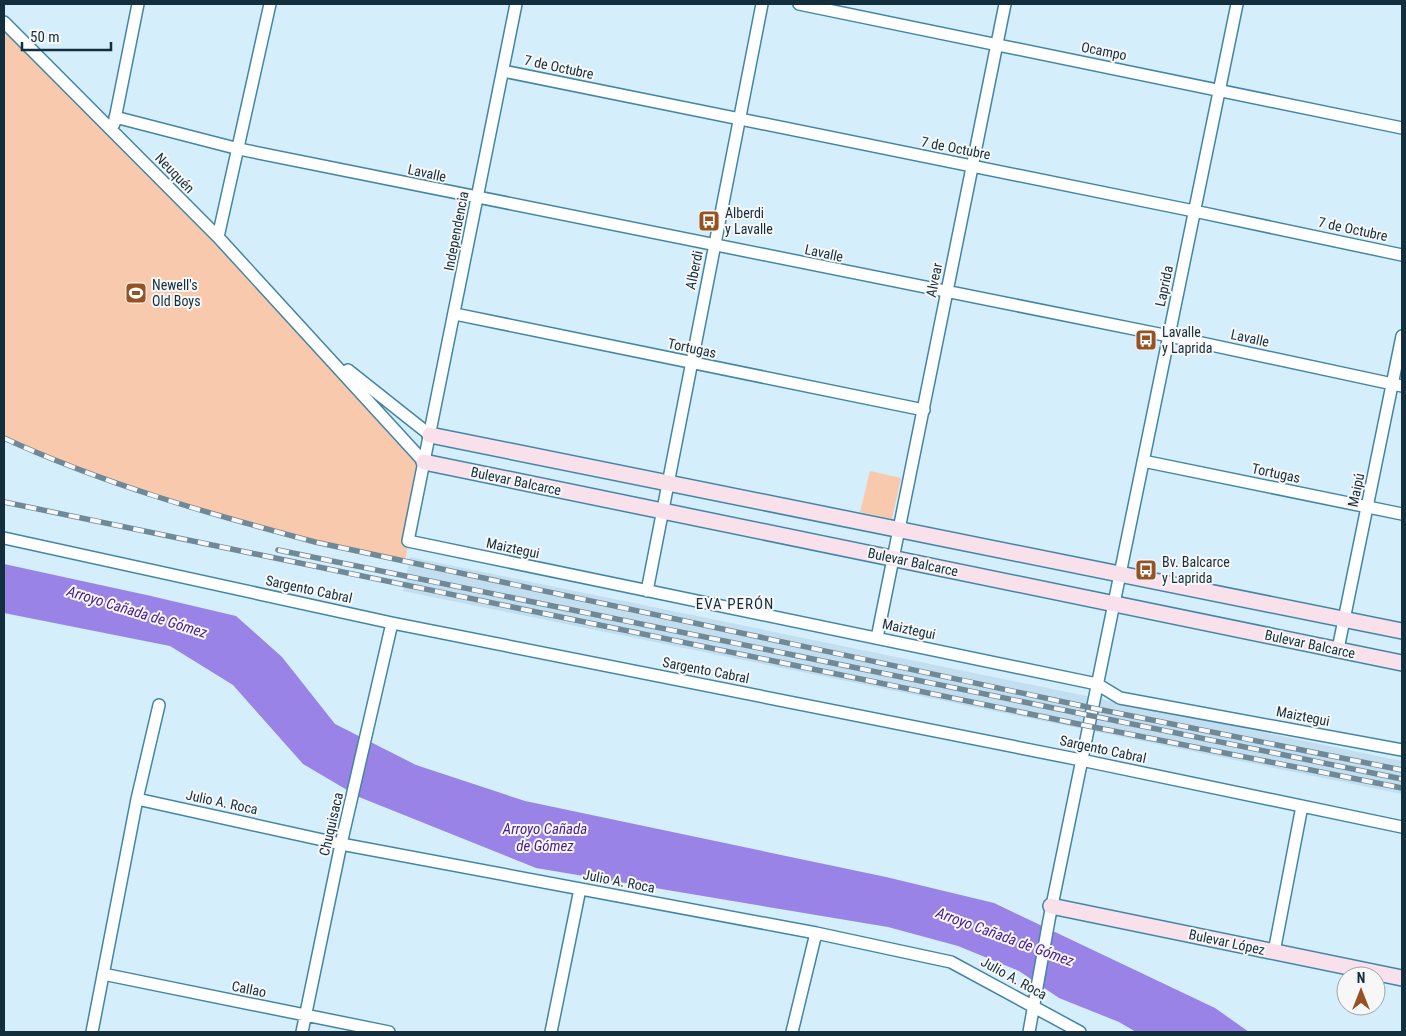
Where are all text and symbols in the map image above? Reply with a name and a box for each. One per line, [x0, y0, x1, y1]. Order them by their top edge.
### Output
scale bar [22, 20, 111, 52]
text: 50 m [30, 28, 60, 46]
street label: Ocampo [1080, 39, 1128, 63]
street label: 7 de Octubre [523, 52, 595, 82]
street label: 7 de Octubre [920, 133, 992, 163]
street label: Neuquén [152, 150, 198, 196]
street label: Lavalle [406, 161, 448, 185]
street label: Independencia [440, 190, 472, 272]
place label: Alberdi y Lavalle [725, 205, 773, 237]
bus stop icon: Alberdi y Lavalle [697, 209, 721, 233]
street label: 7 de Octubre [1317, 214, 1389, 244]
street label: Lavalle [803, 241, 845, 265]
street label: Alberdi [682, 249, 706, 291]
street label: Alvear [923, 261, 945, 299]
street label: Laprida [1152, 264, 1176, 308]
place label: Newell's Old Boys [152, 277, 201, 309]
sports icon: Newell's Old Boys [124, 281, 148, 305]
place label: Lavalle y Laprida [1162, 324, 1212, 356]
street label: Lavalle [1229, 326, 1271, 350]
bus stop icon: Lavalle y Laprida [1134, 328, 1158, 352]
street label: Tortugas [666, 335, 718, 361]
street label: Tortugas [1250, 460, 1302, 486]
street label: Bulevar Balcarce [469, 464, 563, 498]
street label: Maipú [1345, 472, 1367, 508]
street label: Maiztegui [485, 535, 541, 561]
street label: Bulevar Balcarce [866, 545, 960, 579]
place label: Bv. Balcarce y Laprida [1162, 554, 1230, 586]
bus stop icon: Bv. Balcarce y Laprida [1134, 558, 1158, 582]
street label: Sargento Cabral [264, 572, 354, 606]
water label: Arroyo Cañada de Gómez [64, 582, 210, 642]
district label: EVA PERÓN [696, 595, 774, 613]
street label: Maiztegui [881, 616, 937, 642]
street label: Bulevar Balcarce [1263, 627, 1357, 661]
street label: Sargento Cabral [661, 654, 751, 686]
street label: Maiztegui [1275, 703, 1331, 729]
street label: Sargento Cabral [1058, 732, 1148, 766]
street label: Julio A. Roca [185, 787, 259, 817]
street label: Chuquisaca [316, 791, 346, 857]
water label: Arroyo Cañada de Gómez [502, 820, 587, 855]
street label: Julio A. Roca [582, 866, 656, 896]
water label: Arroyo Cañada de Gómez [933, 903, 1077, 971]
street label: Bulevar López [1187, 926, 1267, 958]
street label: Julio A. Roca [978, 953, 1050, 1003]
north arrow [1336, 966, 1386, 1016]
text: N [1357, 970, 1365, 986]
street label: Callao [230, 978, 268, 1000]

